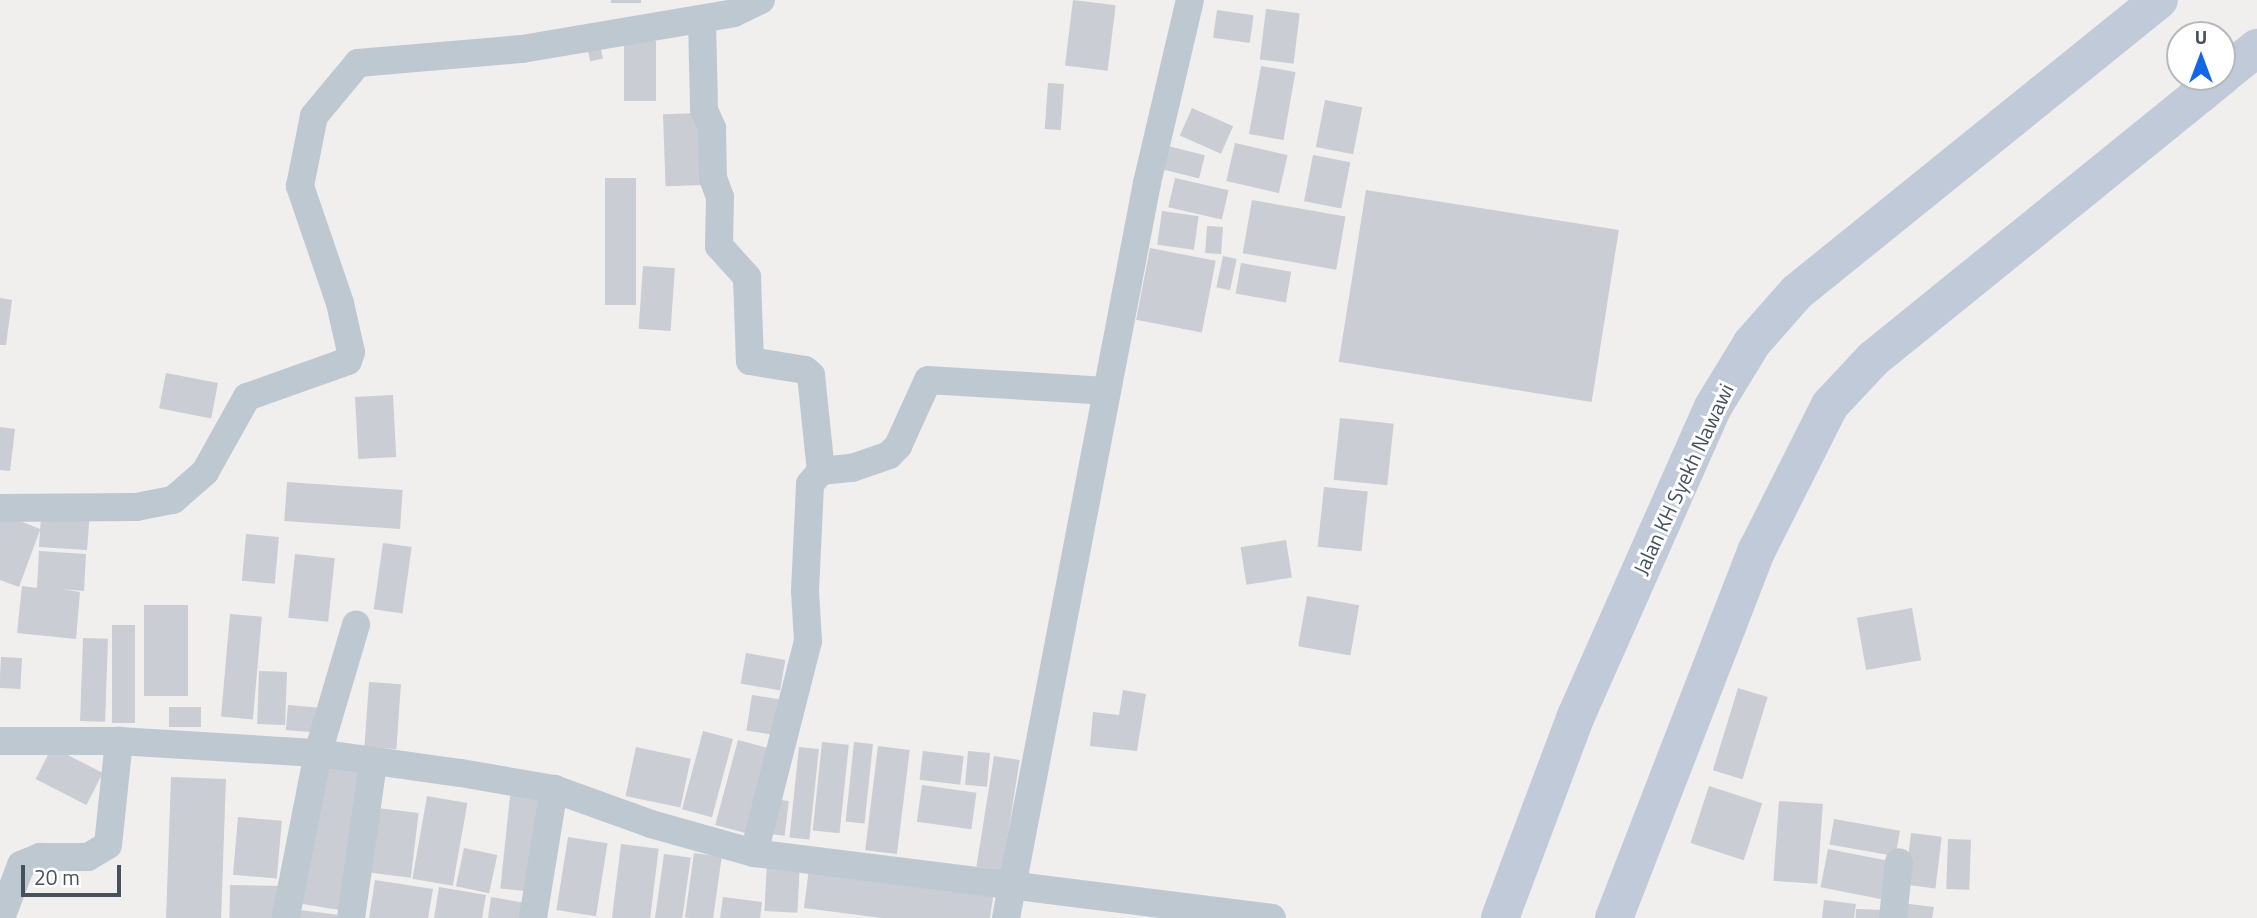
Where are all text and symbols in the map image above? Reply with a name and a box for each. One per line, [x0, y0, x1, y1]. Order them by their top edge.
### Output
north arrow [2166, 21, 2236, 91]
text: U [2195, 22, 2207, 51]
street label: Jalan KH Syekh Nawawi [1628, 379, 1738, 579]
scale bar [24, 852, 124, 896]
text: 20 m [34, 861, 80, 893]

